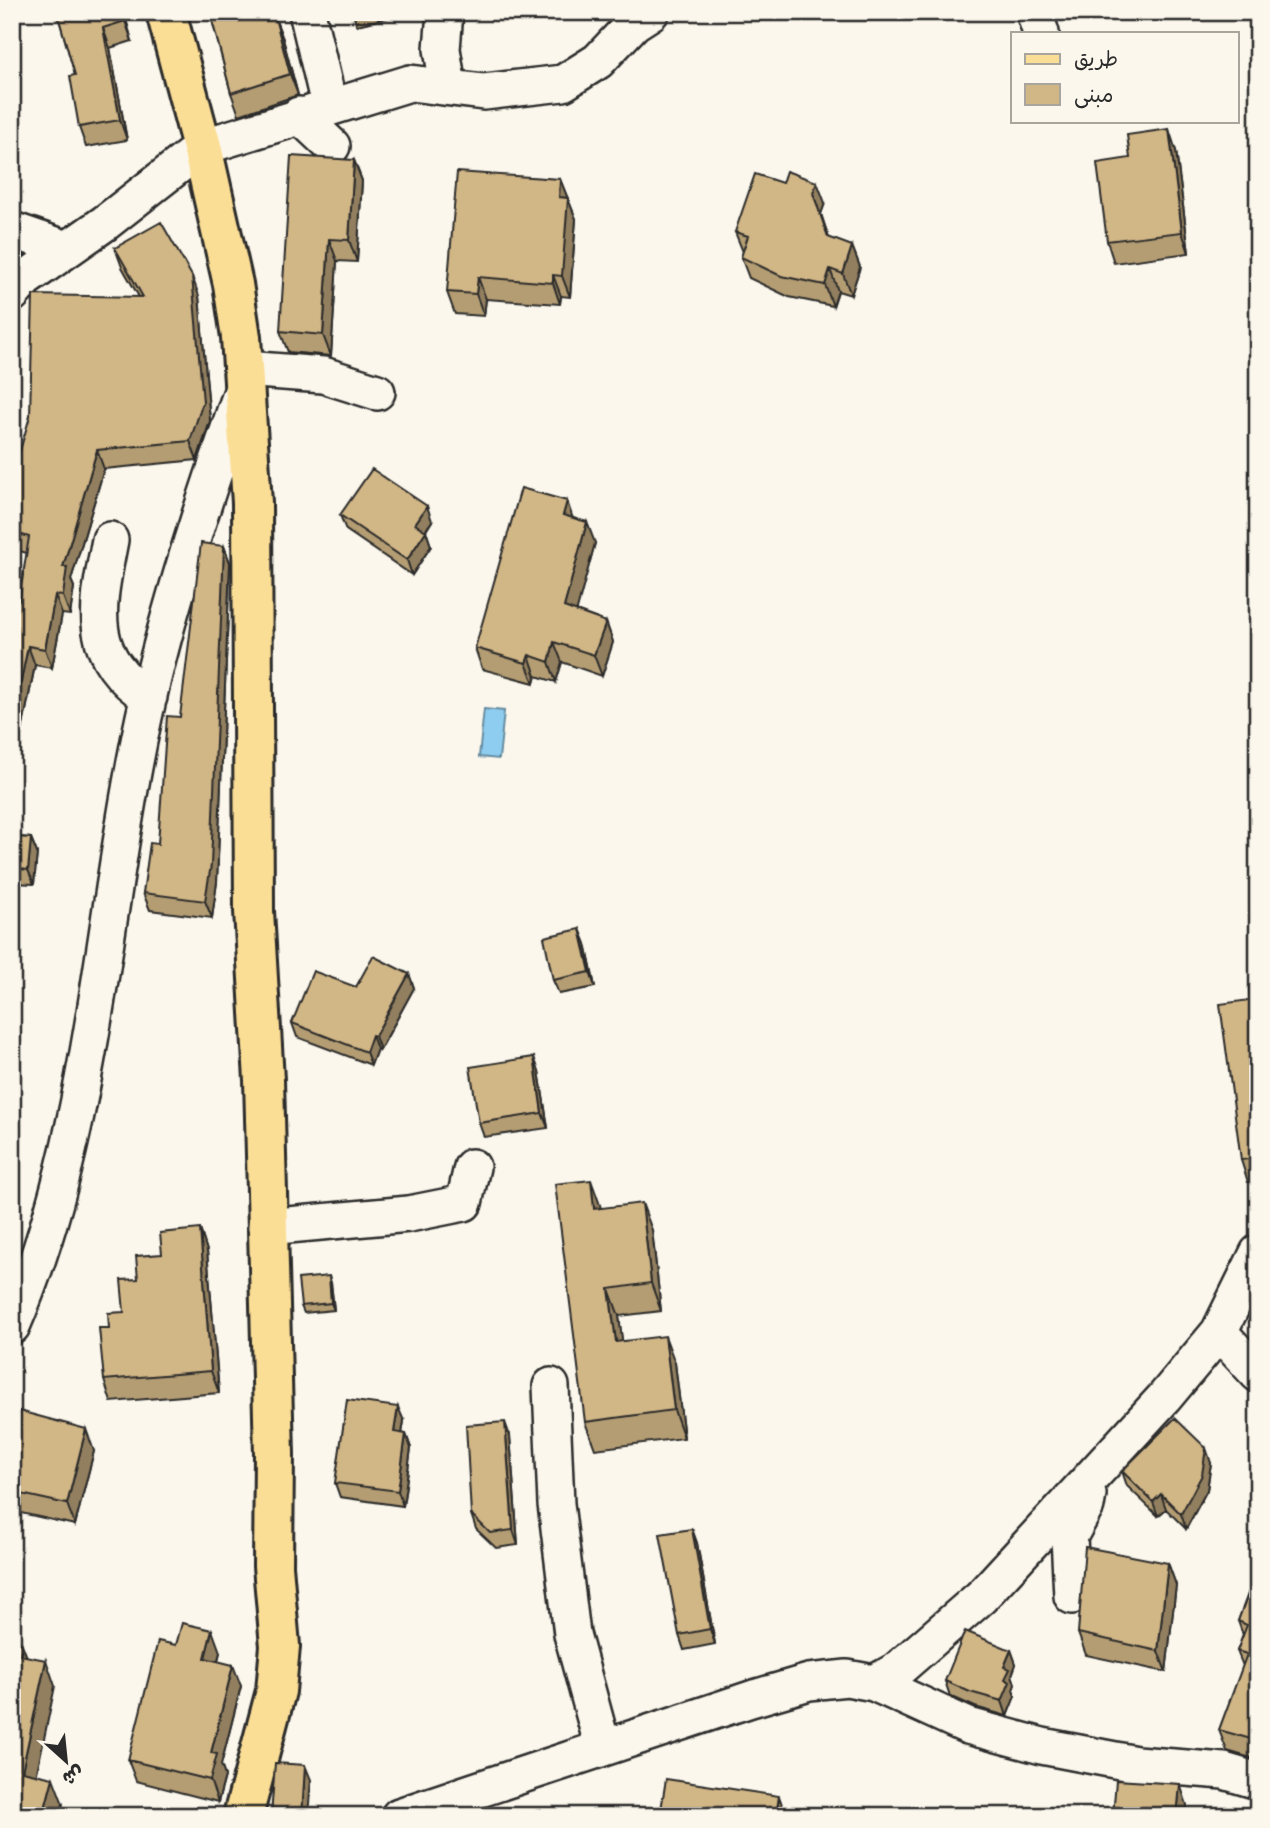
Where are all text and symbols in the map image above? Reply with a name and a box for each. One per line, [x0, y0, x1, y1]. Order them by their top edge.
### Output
legend [1011, 32, 1238, 122]
text: طريق [1074, 46, 1118, 71]
text: مبنى [1074, 82, 1113, 109]
north arrow [32, 1727, 102, 1797]
text: ش [59, 1761, 88, 1791]

